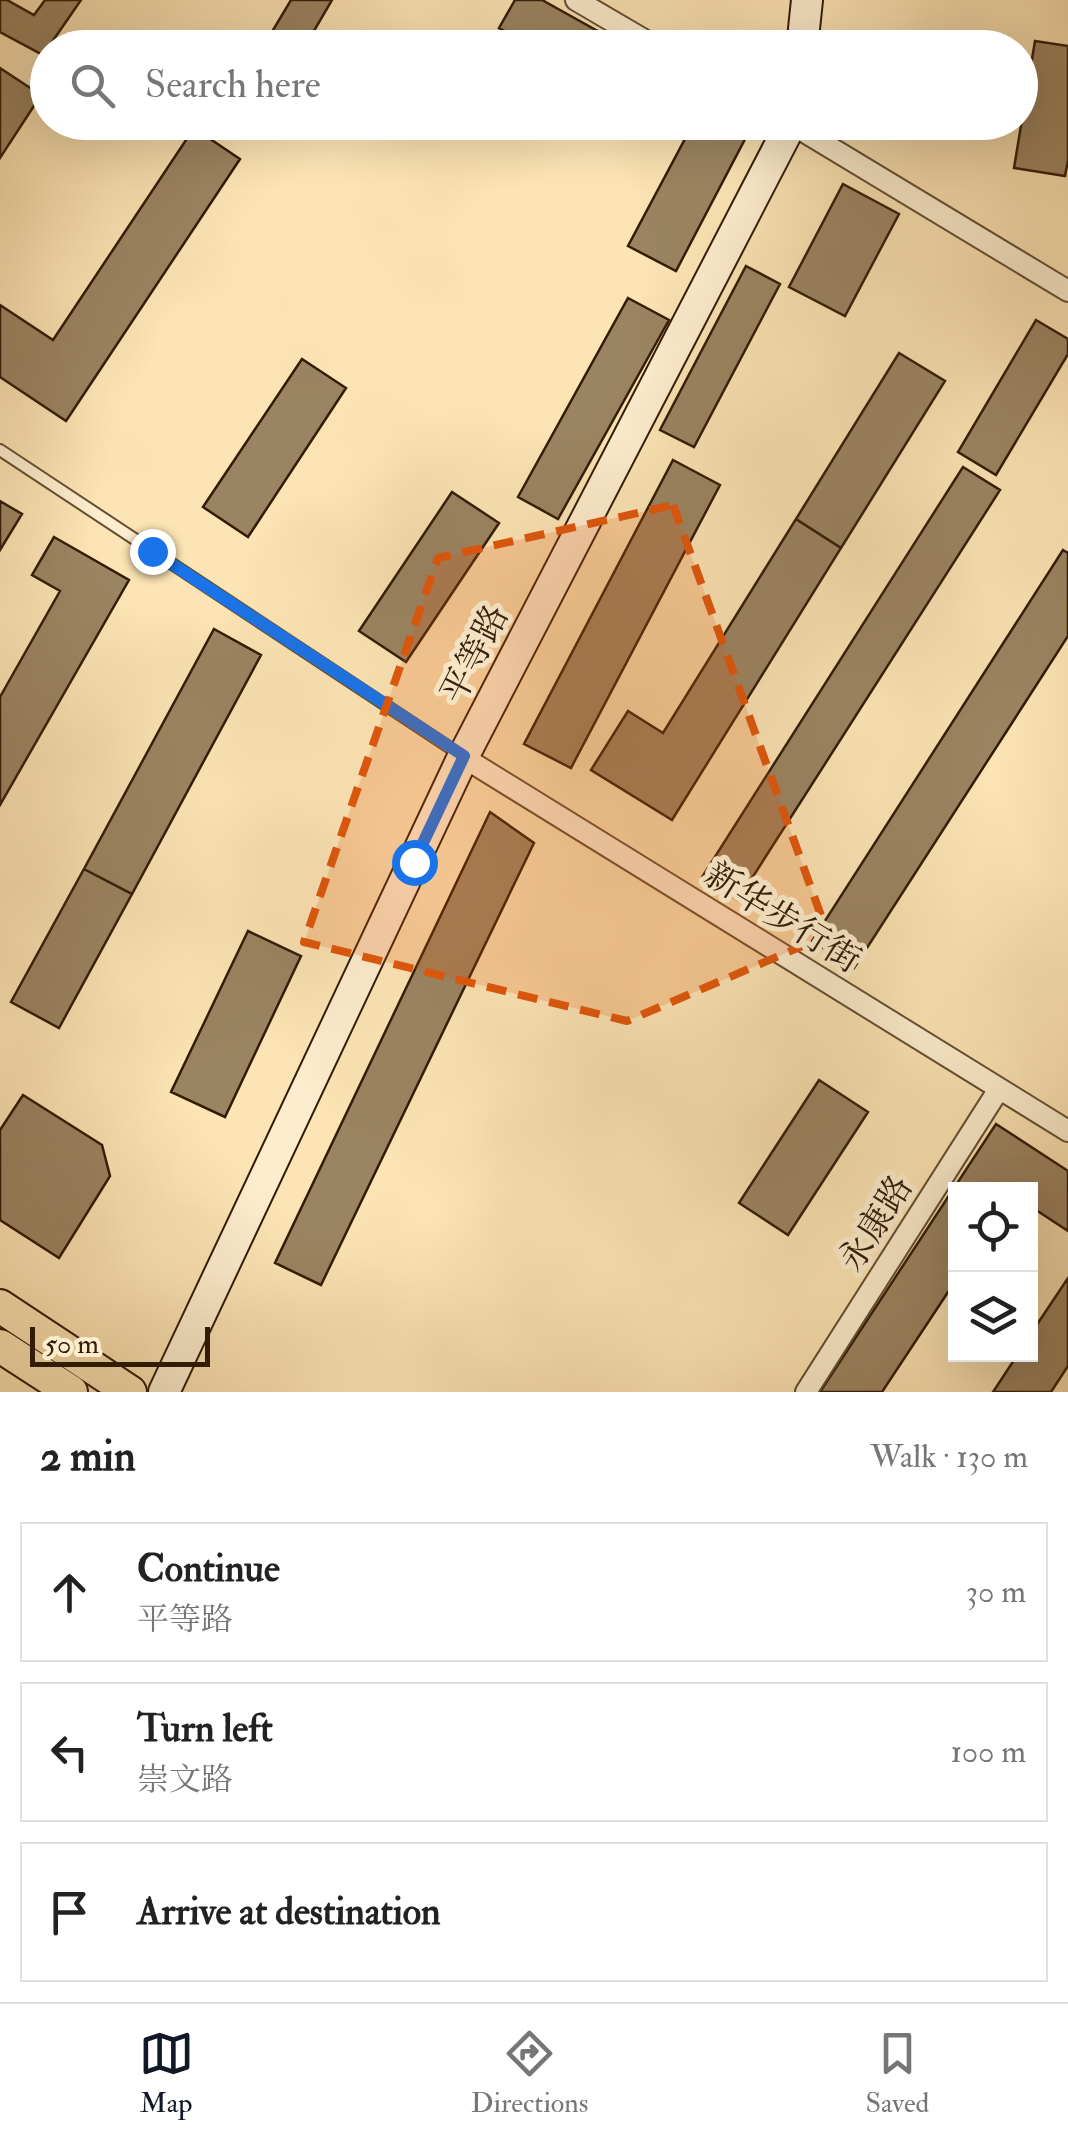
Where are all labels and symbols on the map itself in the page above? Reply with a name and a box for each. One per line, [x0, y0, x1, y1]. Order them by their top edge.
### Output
route end [130, 529, 176, 575]
street label: 平等路 [431, 598, 518, 711]
route start [392, 840, 438, 886]
street label: 新华步行街 [697, 853, 868, 983]
street label: 永康路 [829, 1167, 922, 1280]
scale bar [30, 1322, 210, 1366]

